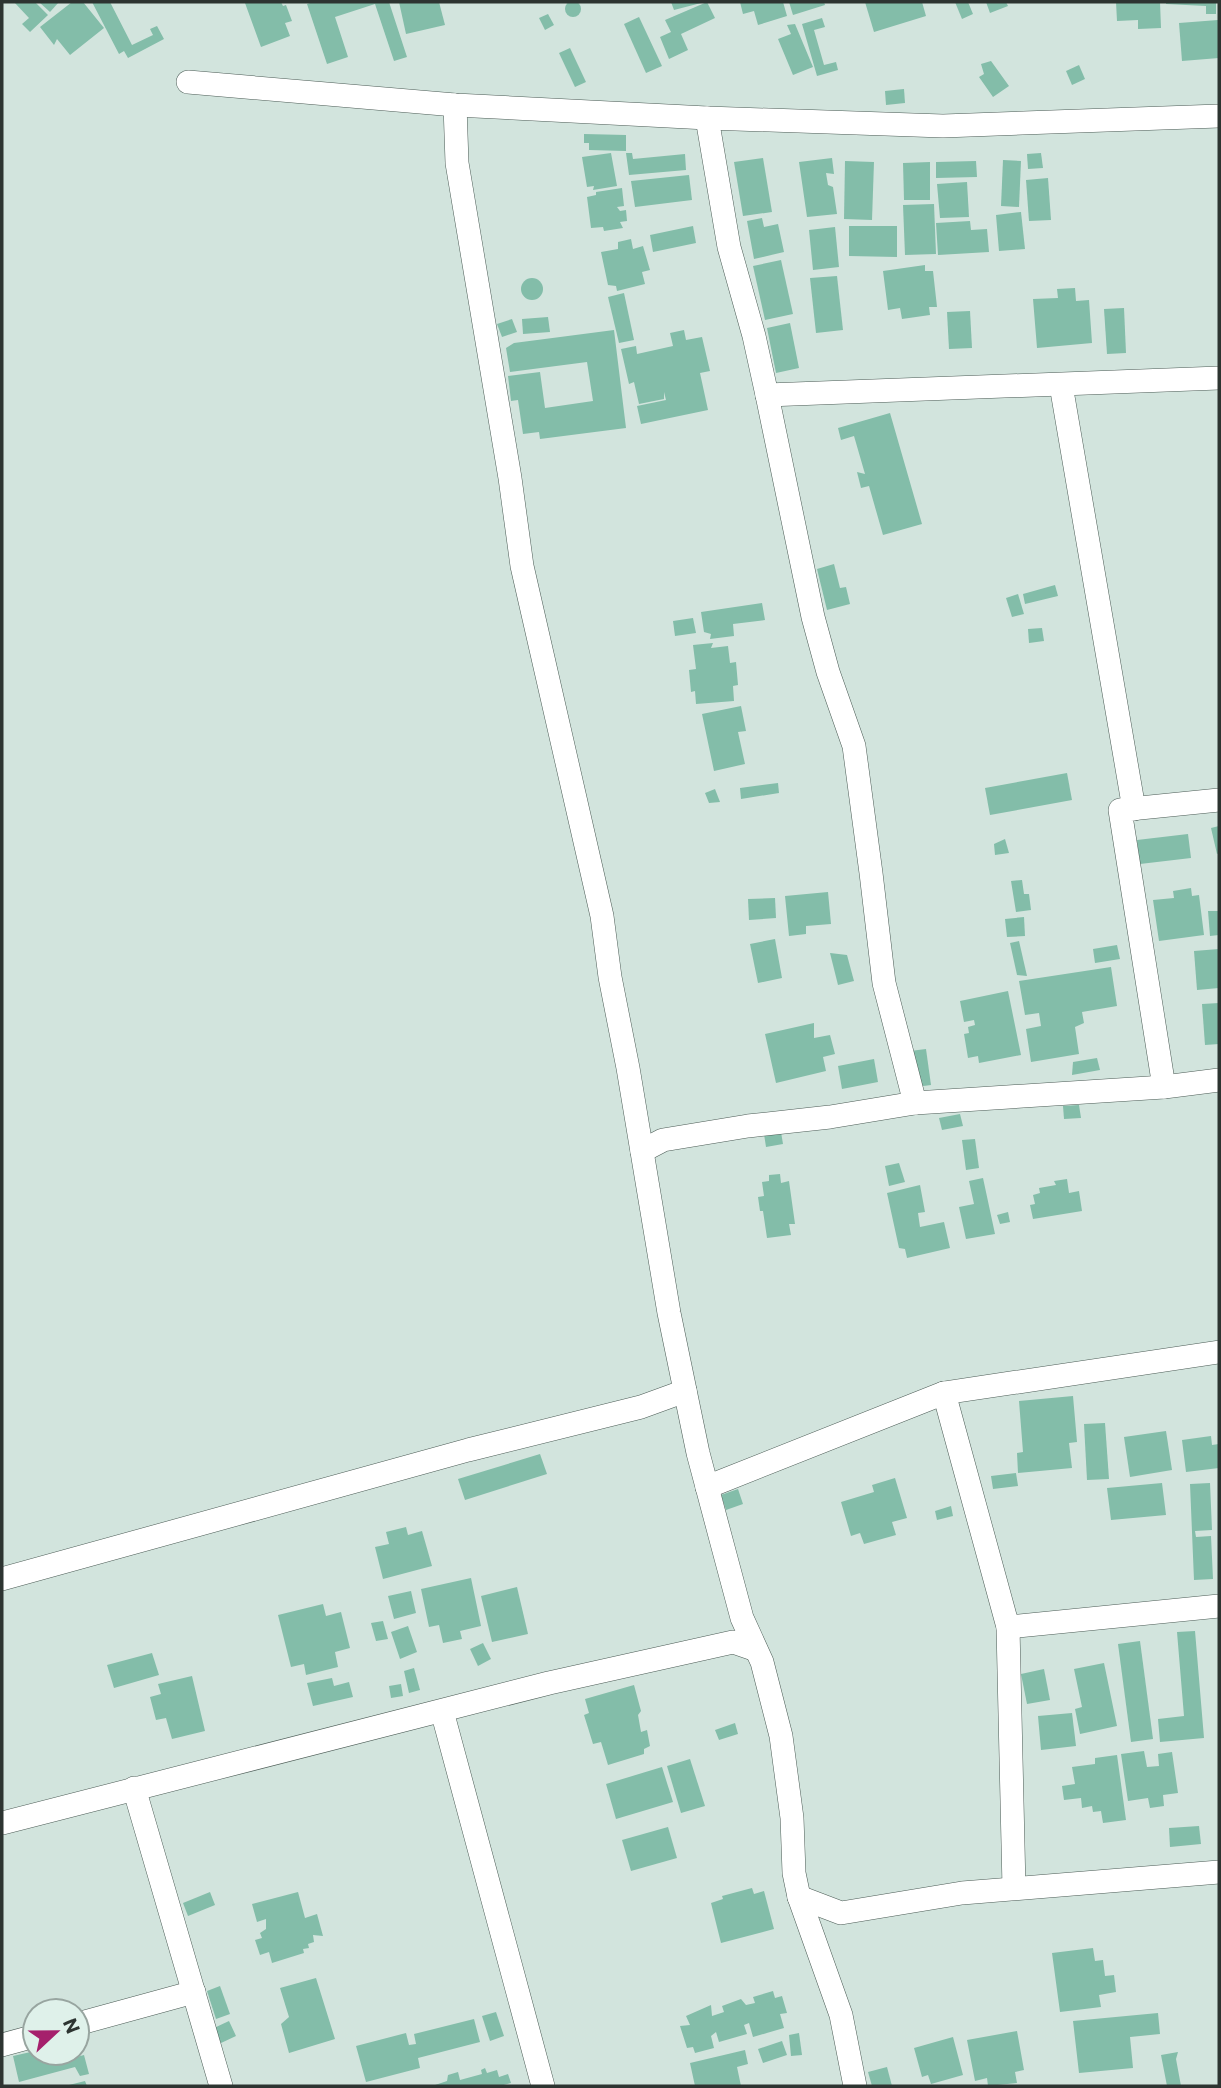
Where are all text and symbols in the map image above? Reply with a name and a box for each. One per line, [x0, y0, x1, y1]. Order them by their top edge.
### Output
north arrow [21, 1997, 91, 2067]
text: N [59, 2015, 86, 2036]

